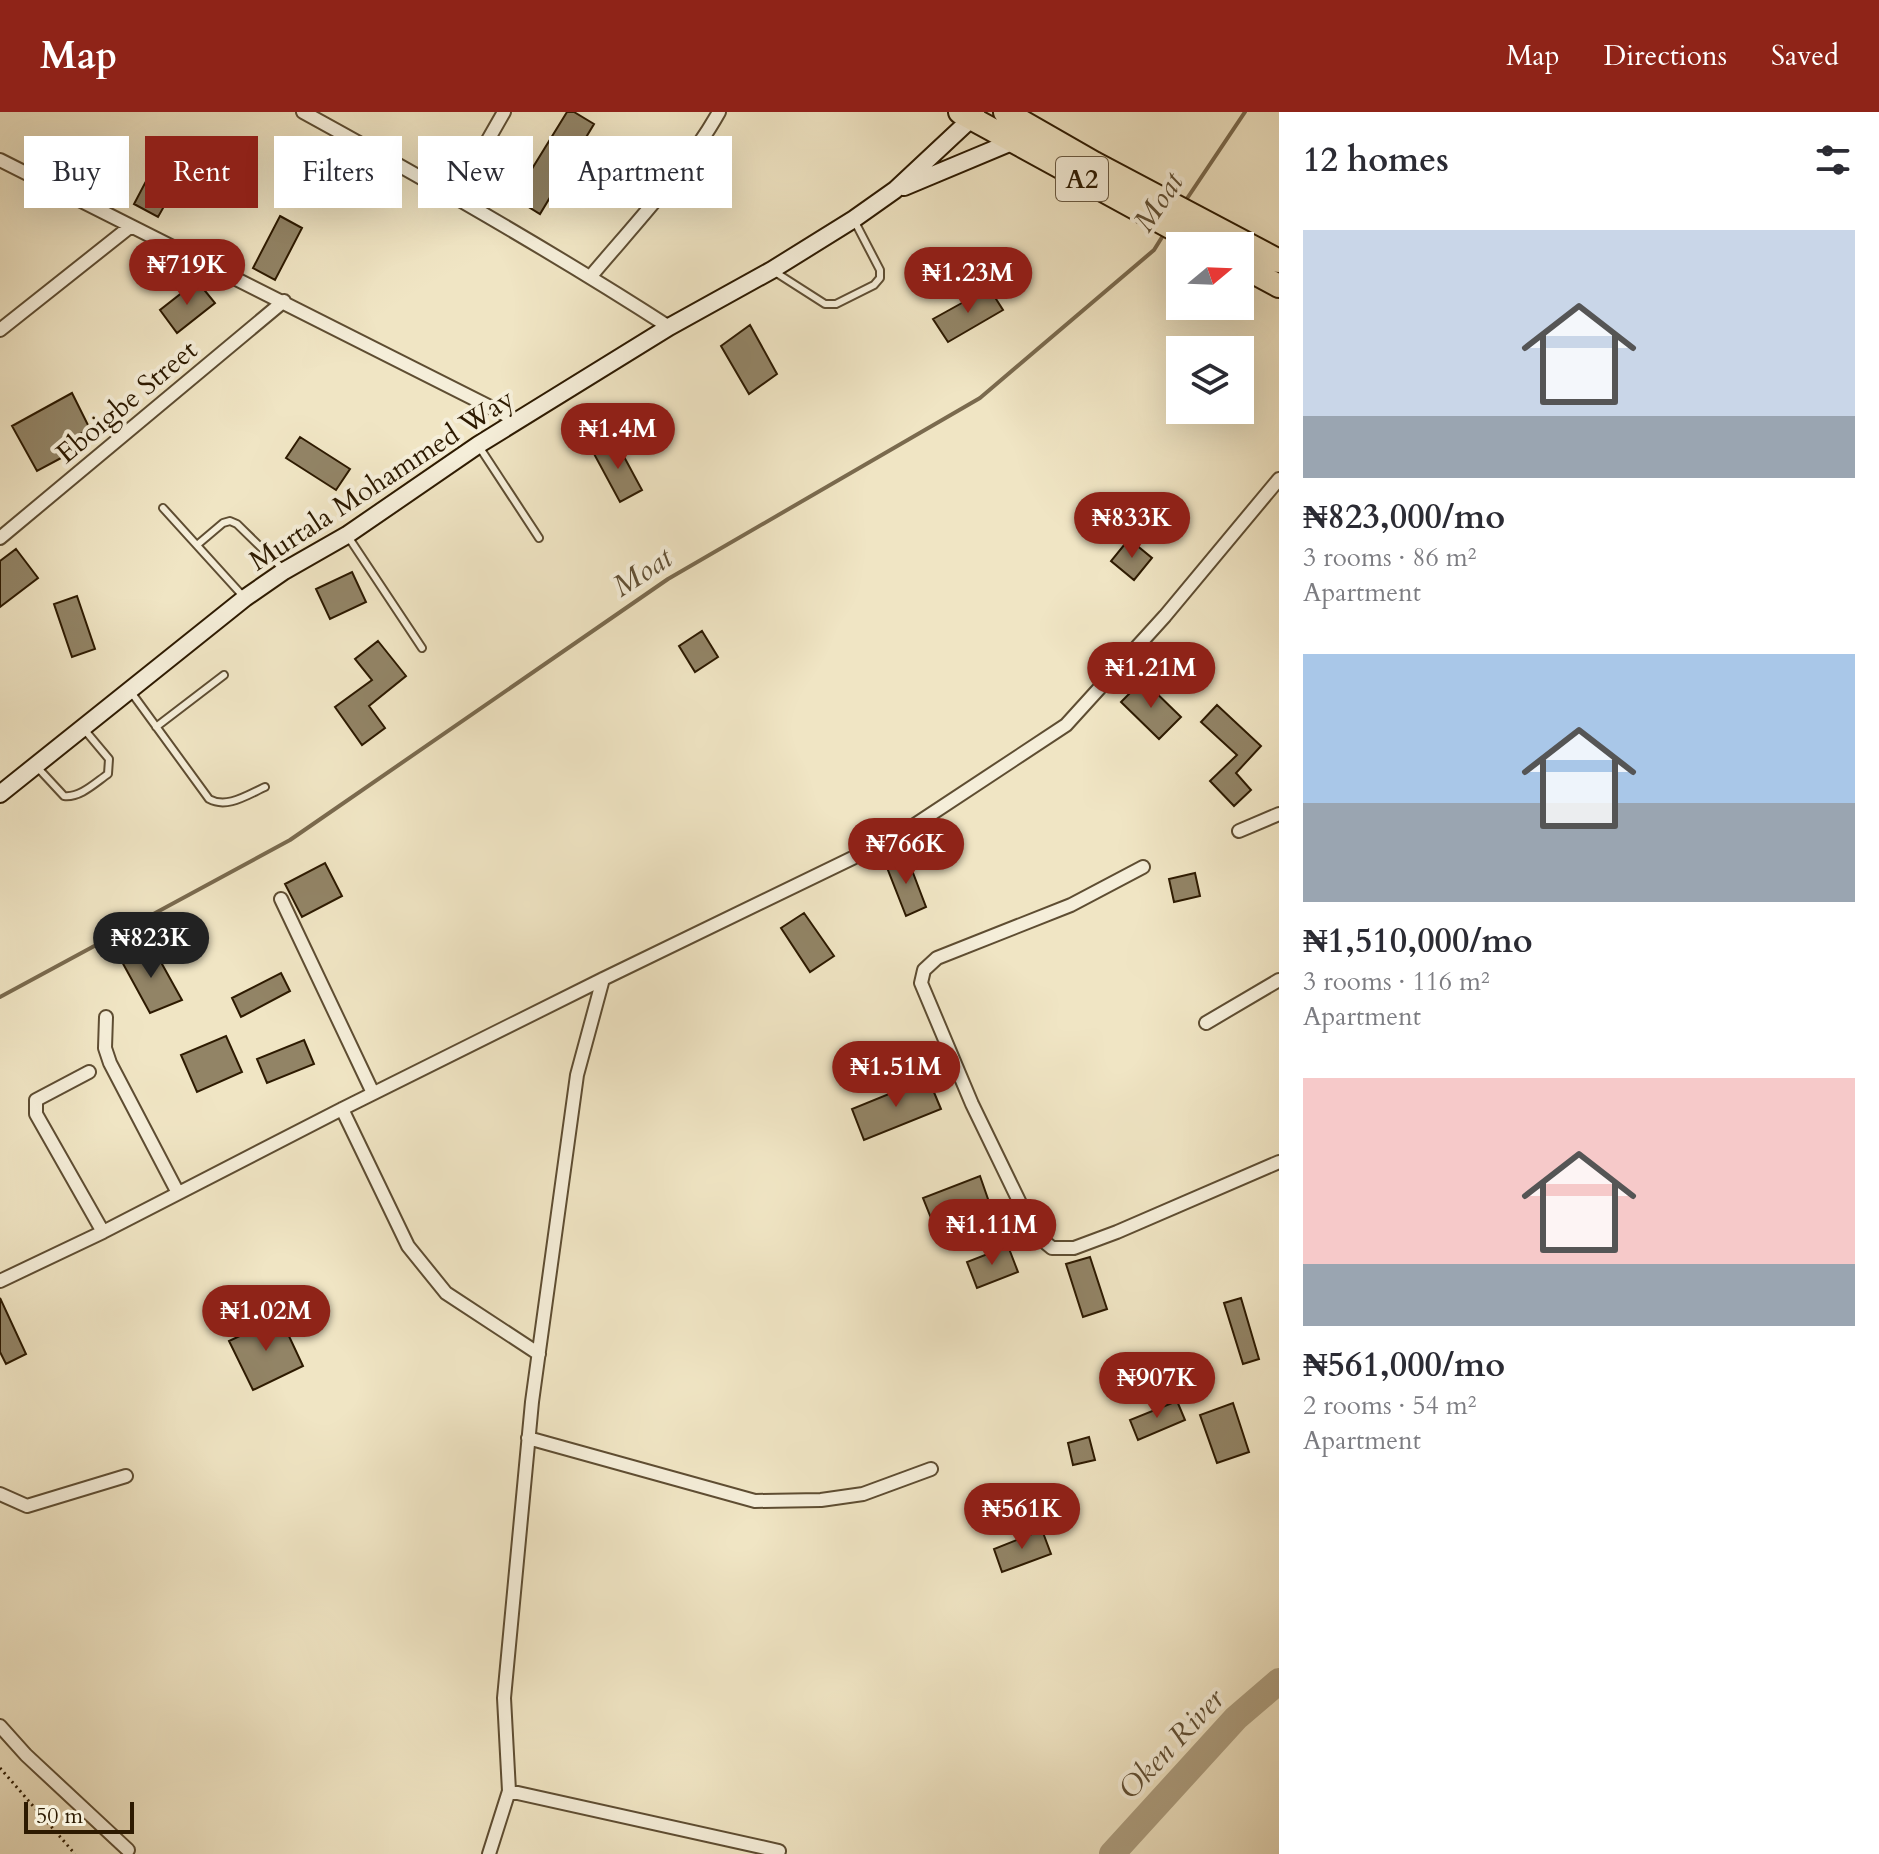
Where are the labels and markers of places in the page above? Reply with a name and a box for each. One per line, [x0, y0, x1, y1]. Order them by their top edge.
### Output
pin: ₦719K [131, 239, 243, 307]
pin: ₦1.23M [903, 247, 1033, 315]
pin: ₦1.4M [562, 403, 674, 471]
pin: ₦833K [1076, 492, 1188, 560]
pin: ₦1.21M [1086, 642, 1216, 710]
pin: ₦766K [850, 818, 962, 886]
pin: ₦823K [95, 912, 207, 980]
pin: ₦1.51M [831, 1041, 961, 1109]
pin: ₦1.11M [927, 1199, 1057, 1267]
pin: ₦1.02M [201, 1285, 331, 1353]
pin: ₦907K [1101, 1352, 1213, 1420]
pin: ₦561K [966, 1483, 1078, 1551]

